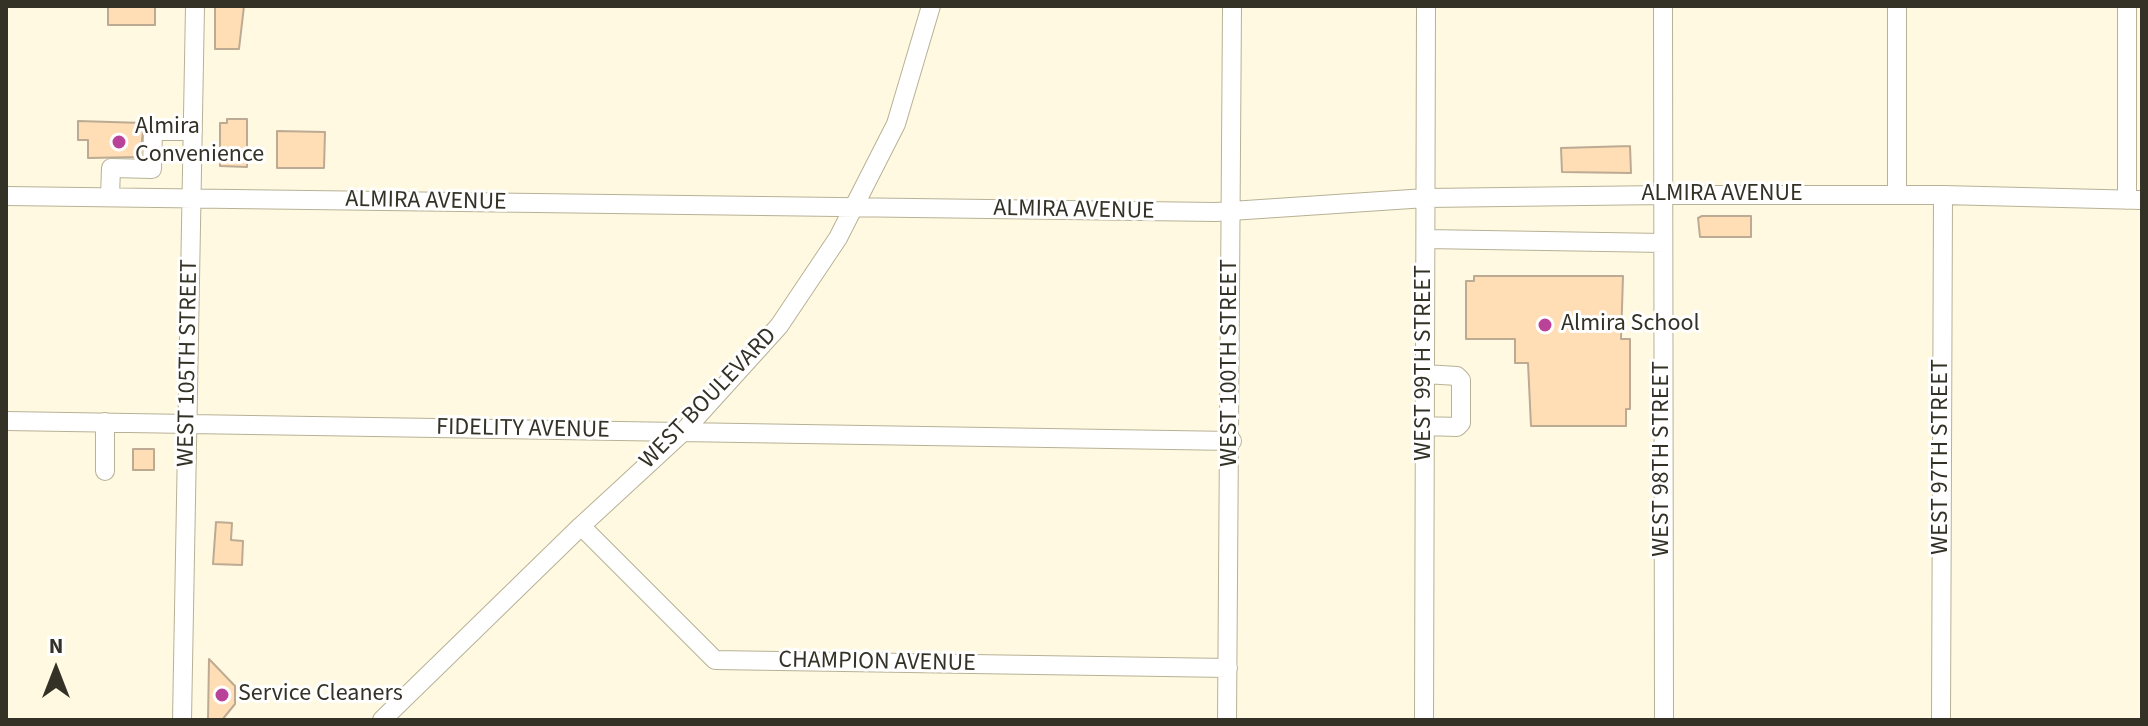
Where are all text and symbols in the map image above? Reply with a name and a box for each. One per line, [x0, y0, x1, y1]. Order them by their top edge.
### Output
place label: Almira Convenience [135, 114, 264, 170]
marker: Almira Convenience [110, 133, 128, 151]
street label: ALMIRA AVENUE [1641, 181, 1803, 209]
street label: ALMIRA AVENUE [345, 186, 507, 218]
street label: ALMIRA AVENUE [993, 195, 1155, 227]
street label: WEST 105TH STREET [173, 259, 205, 467]
street label: WEST 100TH STREET [1217, 259, 1245, 467]
street label: WEST 99TH STREET [1411, 265, 1439, 461]
place label: Almira School [1561, 311, 1700, 339]
marker: Almira School [1536, 316, 1554, 334]
street label: WEST BOULEVARD [634, 323, 784, 475]
street label: WEST 97TH STREET [1928, 359, 1956, 555]
street label: WEST 98TH STREET [1649, 361, 1677, 557]
street label: FIDELITY AVENUE [436, 414, 610, 446]
north arrow [16, 630, 96, 710]
text: N [49, 630, 63, 662]
street label: CHAMPION AVENUE [778, 647, 976, 679]
place label: Service Cleaners [238, 681, 403, 709]
marker: Service Cleaners [213, 686, 231, 704]

